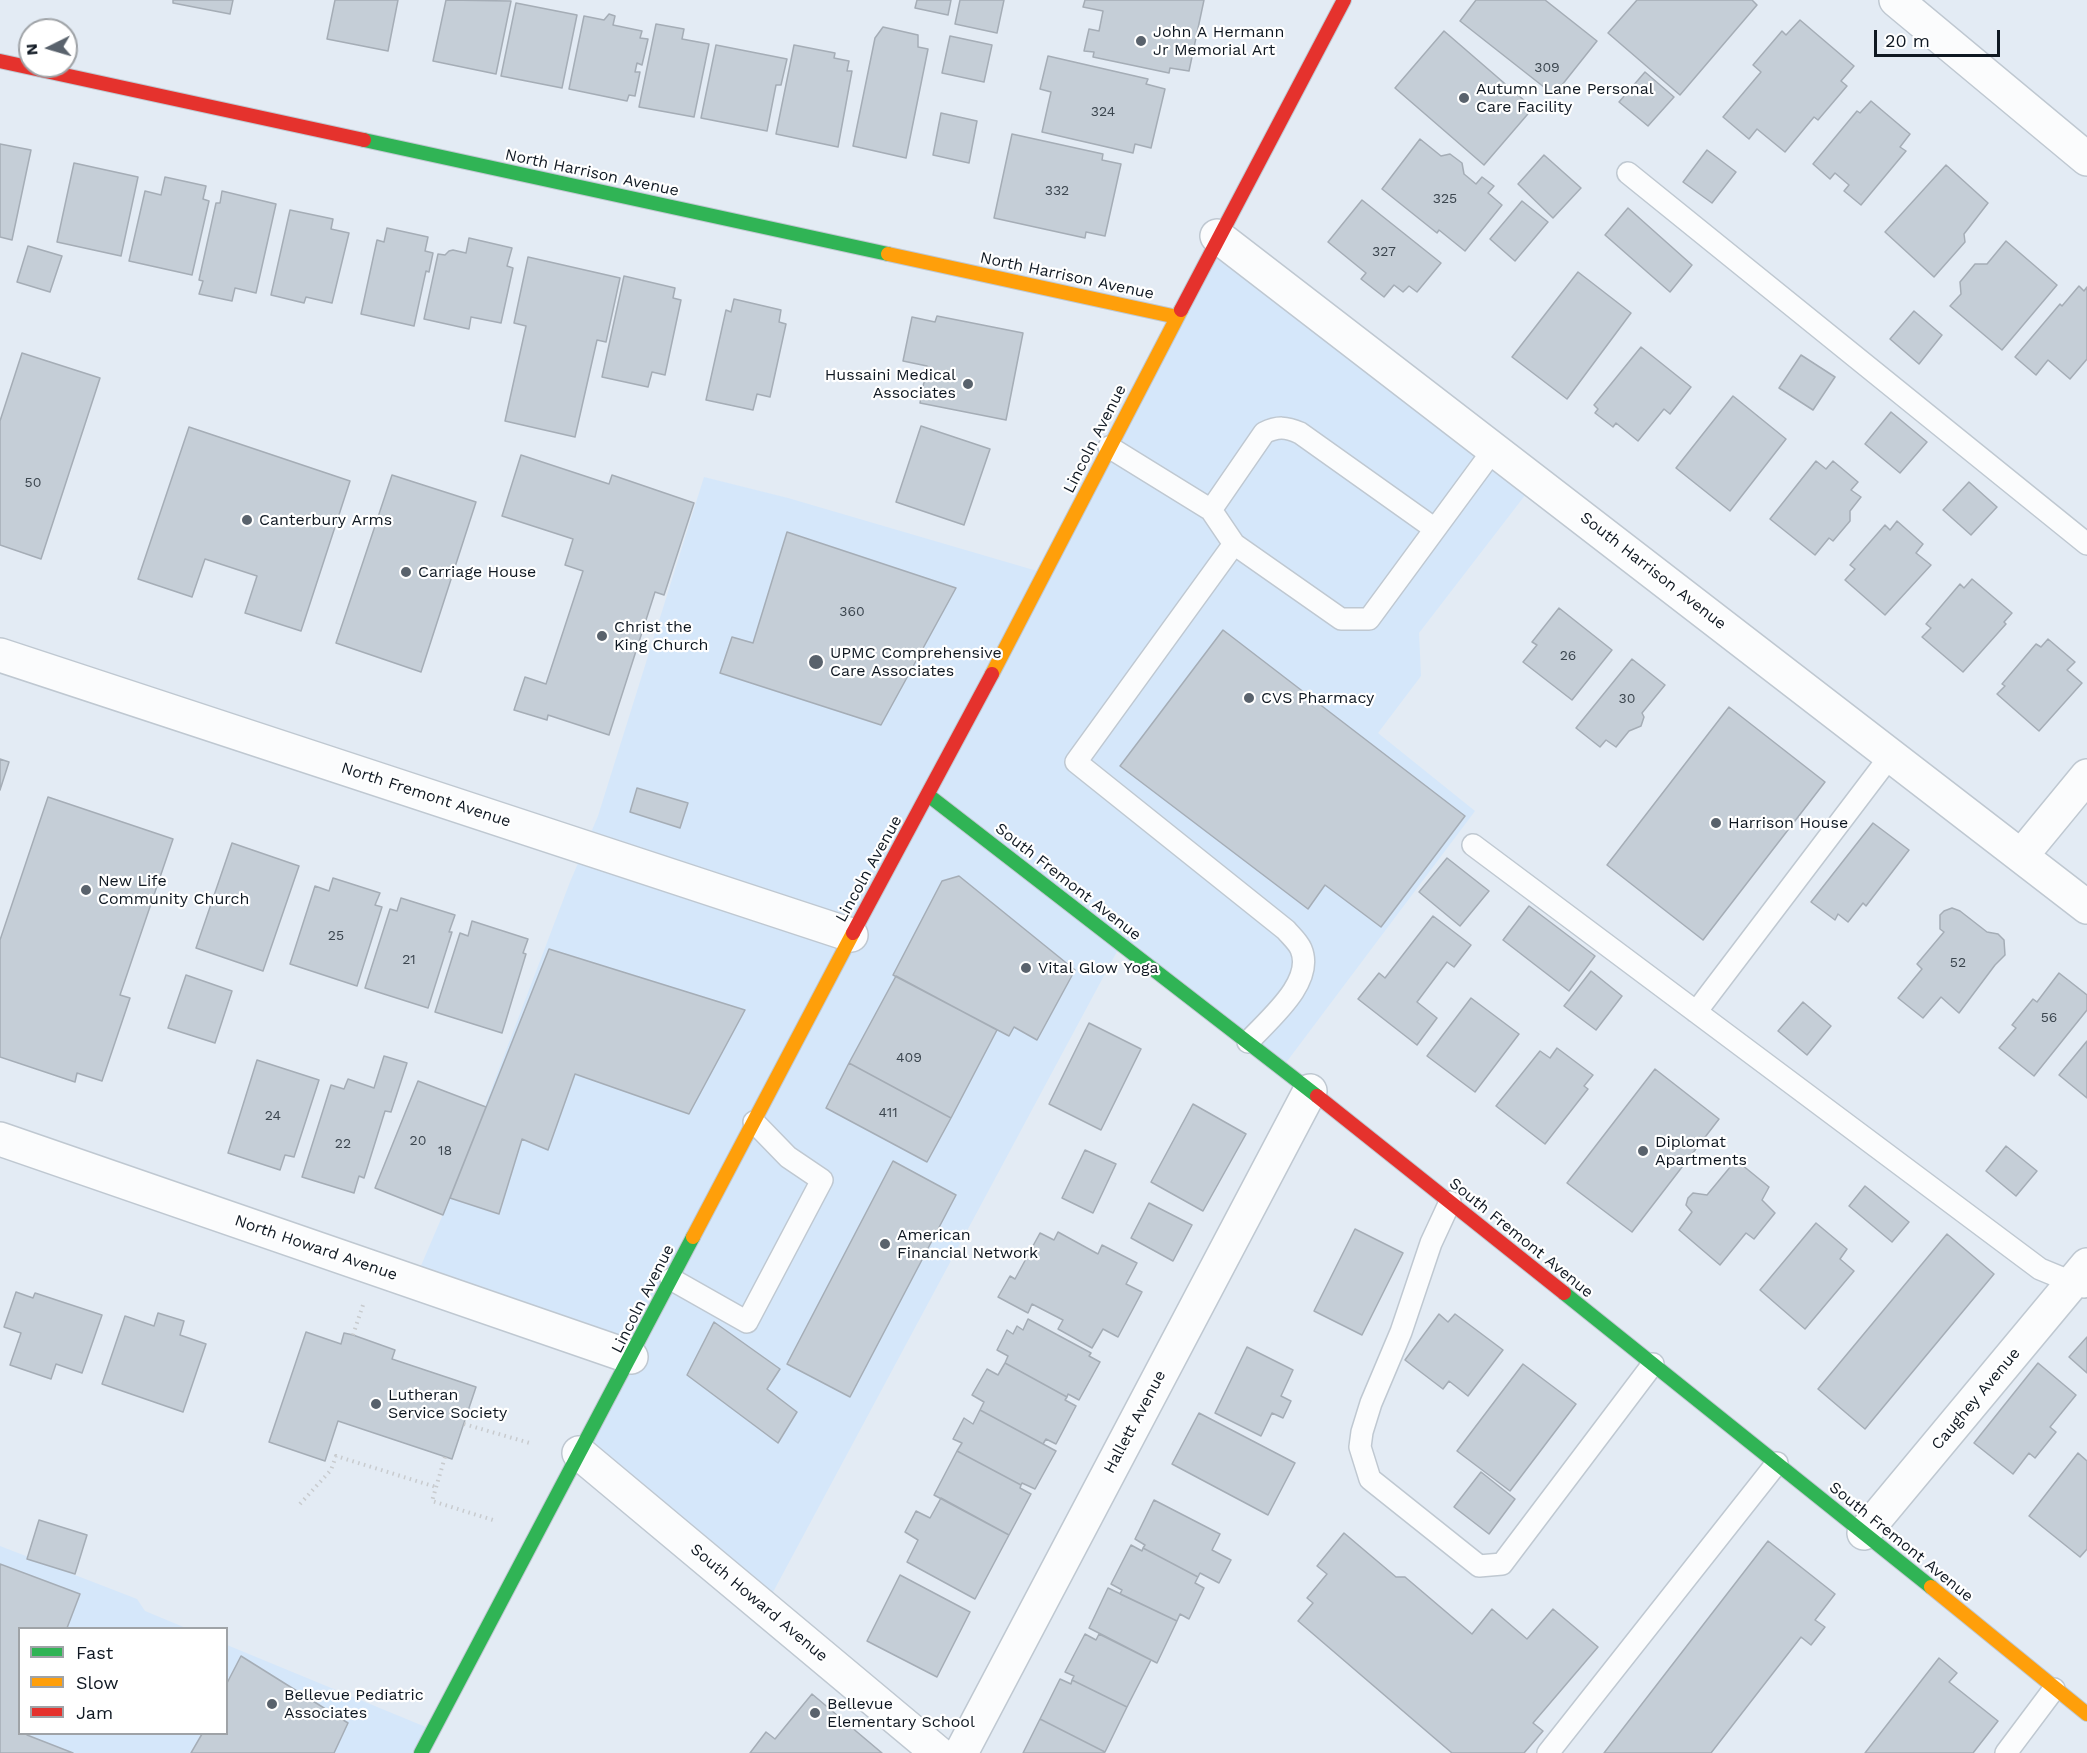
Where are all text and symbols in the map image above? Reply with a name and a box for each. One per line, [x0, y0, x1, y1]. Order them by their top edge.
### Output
north arrow [18, 18, 78, 78]
scale bar [1877, 18, 2003, 56]
place label: John A Hermann Jr Memorial Art [1153, 22, 1284, 60]
text: 20 m [1885, 30, 1930, 51]
marker: John A Hermann Jr Memorial Art [1134, 34, 1148, 48]
text: N [22, 43, 42, 56]
house number: 309 [1534, 60, 1560, 76]
place label: Autumn Lane Personal Care Facility [1476, 79, 1654, 117]
marker: Autumn Lane Personal Care Facility [1457, 91, 1471, 105]
house number: 324 [1091, 104, 1115, 120]
street label: North Harrison Avenue [503, 145, 681, 201]
house number: 332 [1045, 183, 1069, 199]
house number: 325 [1433, 191, 1457, 207]
house number: 327 [1372, 244, 1396, 260]
street label: North Harrison Avenue [978, 248, 1156, 304]
place label: Hussaini Medical Associates [825, 365, 956, 403]
marker: Hussaini Medical Associates [961, 377, 975, 391]
street label: Lincoln Avenue [1059, 382, 1131, 496]
house number: 50 [25, 475, 41, 491]
street label: South Harrison Avenue [1576, 508, 1730, 634]
place label: Canterbury Arms [259, 510, 392, 530]
marker: Canterbury Arms [240, 513, 254, 527]
place label: Carriage House [418, 562, 536, 582]
marker: Carriage House [399, 565, 413, 579]
house number: 360 [839, 604, 865, 620]
place label: Christ the King Church [614, 617, 709, 655]
marker: Christ the King Church [595, 629, 609, 643]
place label: UPMC Comprehensive Care Associates [830, 643, 1002, 681]
house number: 26 [1560, 648, 1576, 664]
marker: UPMC Comprehensive Care Associates [807, 653, 825, 671]
place label: CVS Pharmacy [1261, 688, 1374, 708]
marker: CVS Pharmacy [1242, 691, 1256, 705]
house number: 30 [1619, 691, 1635, 707]
street label: North Fremont Avenue [339, 758, 513, 832]
street label: Lincoln Avenue [832, 812, 906, 926]
place label: Harrison House [1728, 813, 1848, 833]
marker: Harrison House [1709, 816, 1723, 830]
street label: South Fremont Avenue [991, 819, 1145, 945]
place label: New Life Community Church [98, 871, 249, 909]
marker: New Life Community Church [79, 883, 93, 897]
house number: 25 [328, 928, 344, 944]
house number: 21 [402, 952, 416, 968]
house number: 52 [1950, 955, 1966, 971]
place label: Vital Glow Yoga [1038, 958, 1159, 978]
marker: Vital Glow Yoga [1019, 961, 1033, 975]
house number: 56 [2041, 1010, 2057, 1026]
house number: 409 [896, 1050, 922, 1066]
house number: 411 [878, 1105, 898, 1121]
house number: 24 [265, 1108, 281, 1124]
place label: Diplomat Apartments [1655, 1132, 1747, 1170]
house number: 20 [410, 1133, 426, 1149]
house number: 22 [335, 1136, 351, 1152]
house number: 18 [438, 1143, 452, 1159]
marker: Diplomat Apartments [1636, 1144, 1650, 1158]
street label: South Fremont Avenue [1445, 1174, 1597, 1302]
street label: North Howard Avenue [232, 1211, 400, 1285]
place label: American Financial Network [897, 1225, 1038, 1263]
marker: American Financial Network [878, 1237, 892, 1251]
street label: Lincoln Avenue [607, 1242, 679, 1356]
street label: Caughey Avenue [1928, 1344, 2024, 1454]
street label: Hallett Avenue [1100, 1367, 1170, 1477]
place label: Lutheran Service Society [388, 1385, 507, 1423]
marker: Lutheran Service Society [369, 1397, 383, 1411]
street label: South Fremont Avenue [1825, 1478, 1977, 1606]
street label: South Howard Avenue [686, 1540, 832, 1666]
legend [18, 1627, 228, 1735]
text: Fast [76, 1642, 113, 1663]
text: Slow [76, 1672, 119, 1693]
place label: Bellevue Pediatric Associates [284, 1685, 424, 1723]
place label: Bellevue Elementary School [827, 1694, 975, 1732]
marker: Bellevue Pediatric Associates [265, 1697, 279, 1711]
text: Jam [76, 1702, 113, 1723]
marker: Bellevue Elementary School [808, 1706, 822, 1720]

